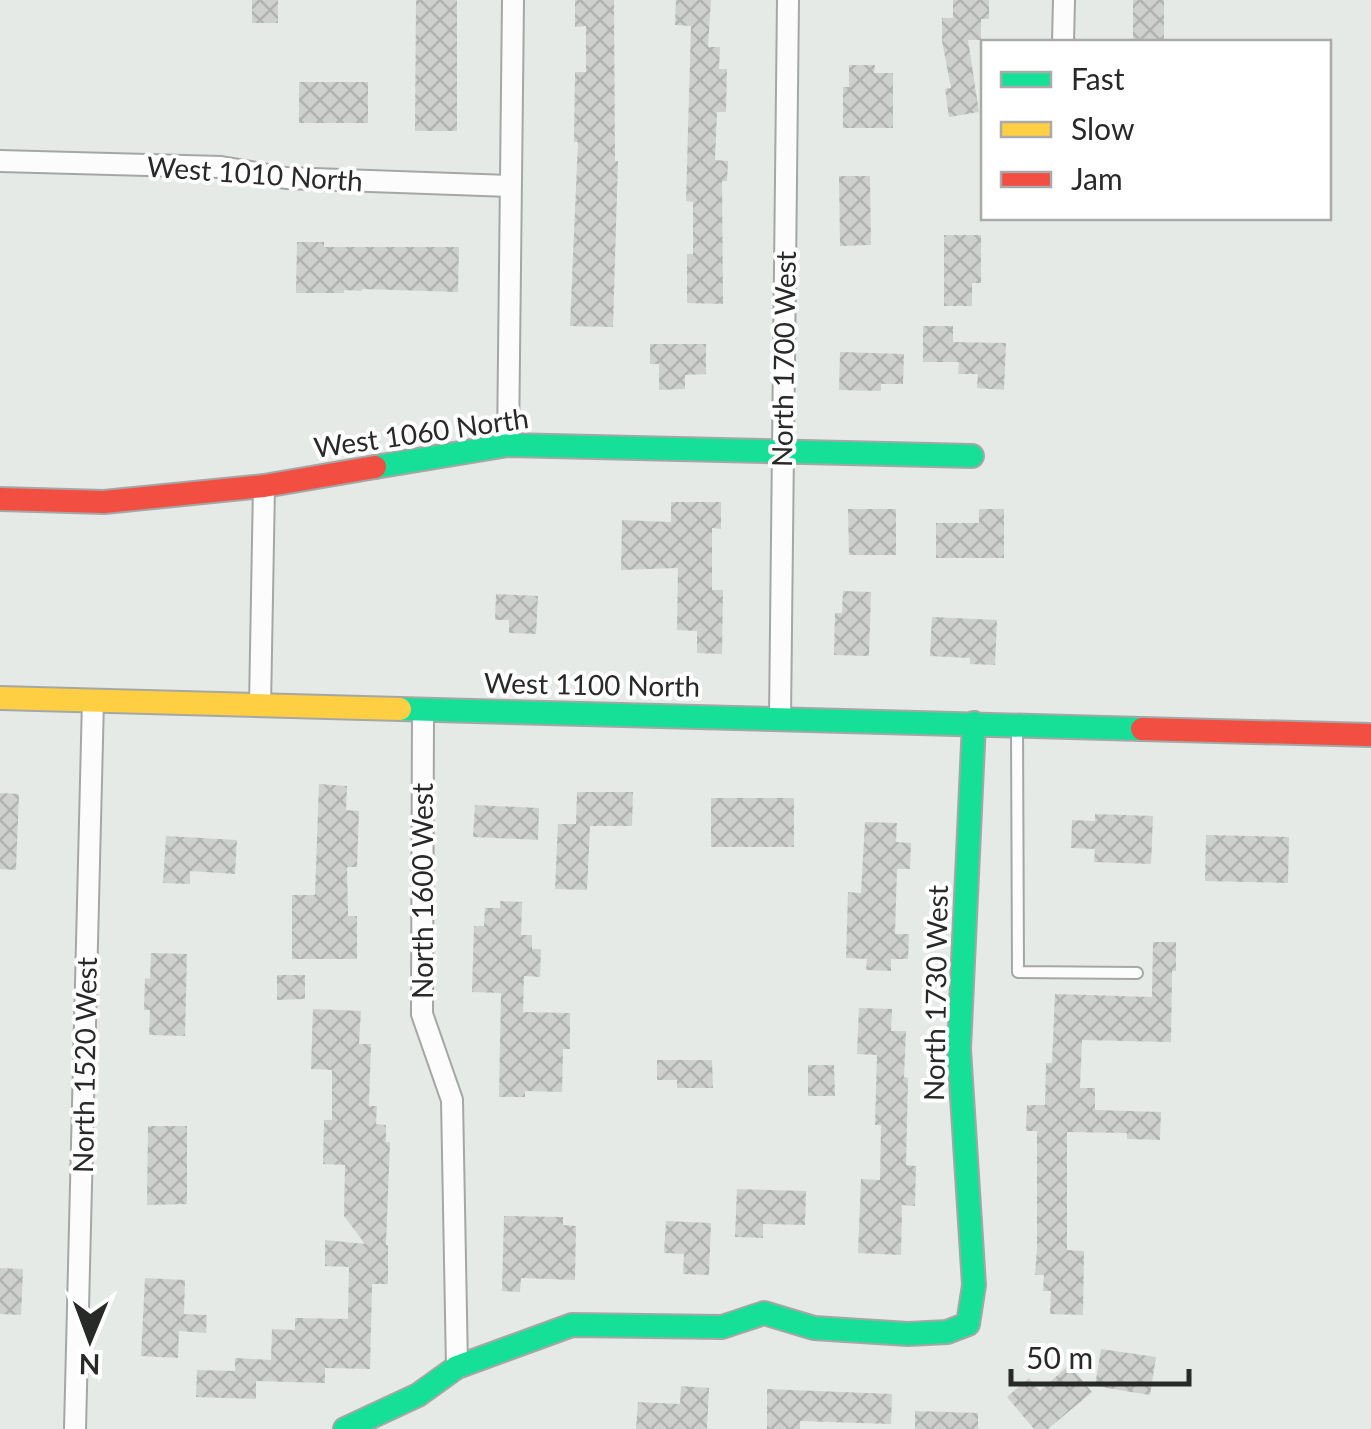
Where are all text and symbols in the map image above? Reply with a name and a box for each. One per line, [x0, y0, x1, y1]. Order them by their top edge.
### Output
legend [981, 40, 1331, 220]
text: Fast [1071, 60, 1125, 96]
text: Slow [1071, 110, 1135, 146]
street label: West 1010 North [146, 148, 364, 198]
text: Jam [1071, 160, 1123, 196]
street label: North 1700 West [764, 251, 802, 467]
street label: West 1060 North [312, 400, 530, 464]
street label: West 1100 North [484, 665, 700, 703]
street label: North 1600 West [405, 783, 439, 999]
street label: North 1730 West [916, 885, 954, 1101]
street label: North 1520 West [65, 957, 103, 1173]
north arrow [40, 1289, 140, 1389]
scale bar [1011, 1324, 1188, 1386]
text: 50 m [1026, 1339, 1093, 1375]
text: N [78, 1348, 101, 1382]

